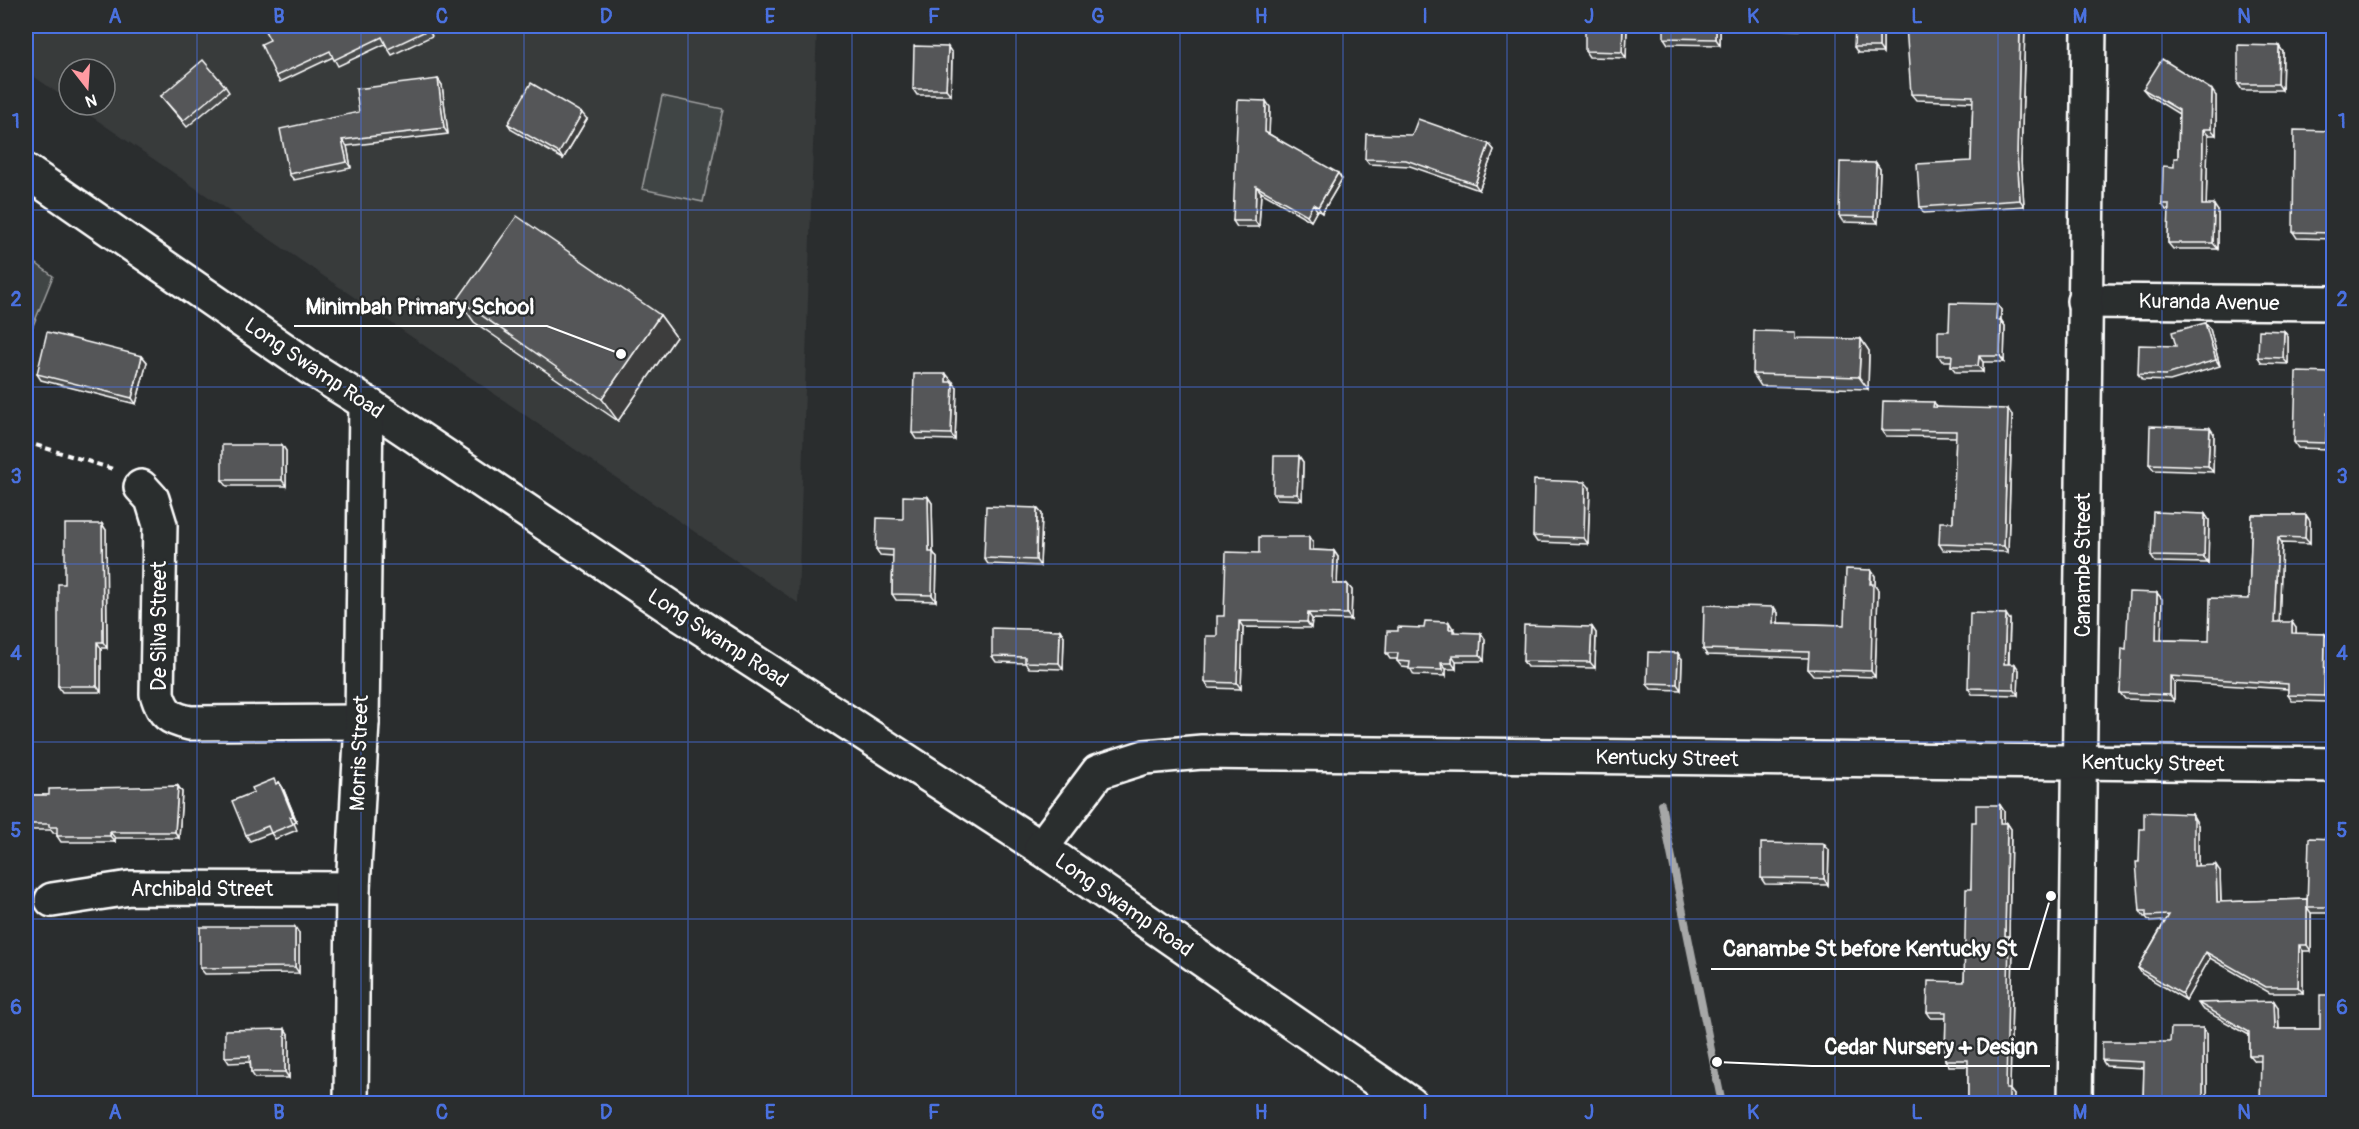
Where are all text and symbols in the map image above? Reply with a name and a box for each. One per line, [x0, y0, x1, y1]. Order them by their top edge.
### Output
text: A [109, 4, 122, 29]
text: B [273, 4, 285, 29]
text: C [436, 4, 448, 29]
text: D [600, 4, 613, 29]
text: E [765, 4, 776, 29]
text: F [928, 4, 940, 29]
text: G [1091, 4, 1105, 29]
text: H [1255, 4, 1268, 29]
text: I [1422, 4, 1428, 29]
text: J [1584, 4, 1594, 29]
text: K [1747, 4, 1759, 29]
text: L [1911, 4, 1923, 29]
text: M [2073, 4, 2087, 29]
text: N [2237, 4, 2251, 29]
north arrow [57, 57, 117, 117]
text: N [83, 89, 99, 112]
text: 1 [12, 109, 20, 134]
text: 1 [2338, 109, 2346, 134]
callout: Minimbah Primary School [294, 286, 547, 326]
text: 2 [10, 287, 22, 312]
text: 2 [2336, 287, 2348, 312]
street label: Kuranda Avenue [2138, 288, 2280, 317]
text: Minimbah Primary School [306, 293, 534, 321]
street label: Long Swamp Road [239, 312, 389, 425]
text: 3 [10, 464, 22, 489]
text: 3 [2336, 464, 2348, 489]
street label: Canambe Street [2070, 492, 2097, 637]
street label: De Silva Street [146, 561, 173, 691]
street label: Long Swamp Road [642, 583, 793, 694]
text: 4 [10, 641, 22, 666]
text: 4 [2336, 641, 2348, 666]
street label: Morris Street [344, 694, 375, 811]
street label: Kentucky Street [1595, 744, 1739, 773]
street label: Kentucky Street [2081, 749, 2225, 778]
text: 5 [11, 818, 22, 843]
text: 5 [2337, 818, 2348, 843]
street label: Long Swamp Road [1049, 848, 1198, 963]
street label: Archibald Street [131, 876, 274, 903]
callout: Canambe St before Kentucky St [1711, 929, 2029, 969]
text: Canambe St before Kentucky St [1723, 935, 2018, 963]
text: 6 [10, 995, 22, 1020]
text: 6 [2336, 995, 2348, 1020]
callout: Cedar Nursery + Design [1812, 1026, 2050, 1066]
text: Cedar Nursery + Design [1824, 1033, 2038, 1061]
text: A [109, 1100, 122, 1125]
text: B [273, 1100, 285, 1125]
text: C [436, 1100, 448, 1125]
text: D [600, 1100, 613, 1125]
text: E [765, 1100, 776, 1125]
text: F [928, 1100, 940, 1125]
text: G [1091, 1100, 1105, 1125]
text: H [1255, 1100, 1268, 1125]
text: I [1422, 1100, 1428, 1125]
text: J [1584, 1100, 1594, 1125]
text: K [1747, 1100, 1759, 1125]
text: L [1911, 1100, 1923, 1125]
text: M [2073, 1100, 2087, 1125]
text: N [2237, 1100, 2251, 1125]

